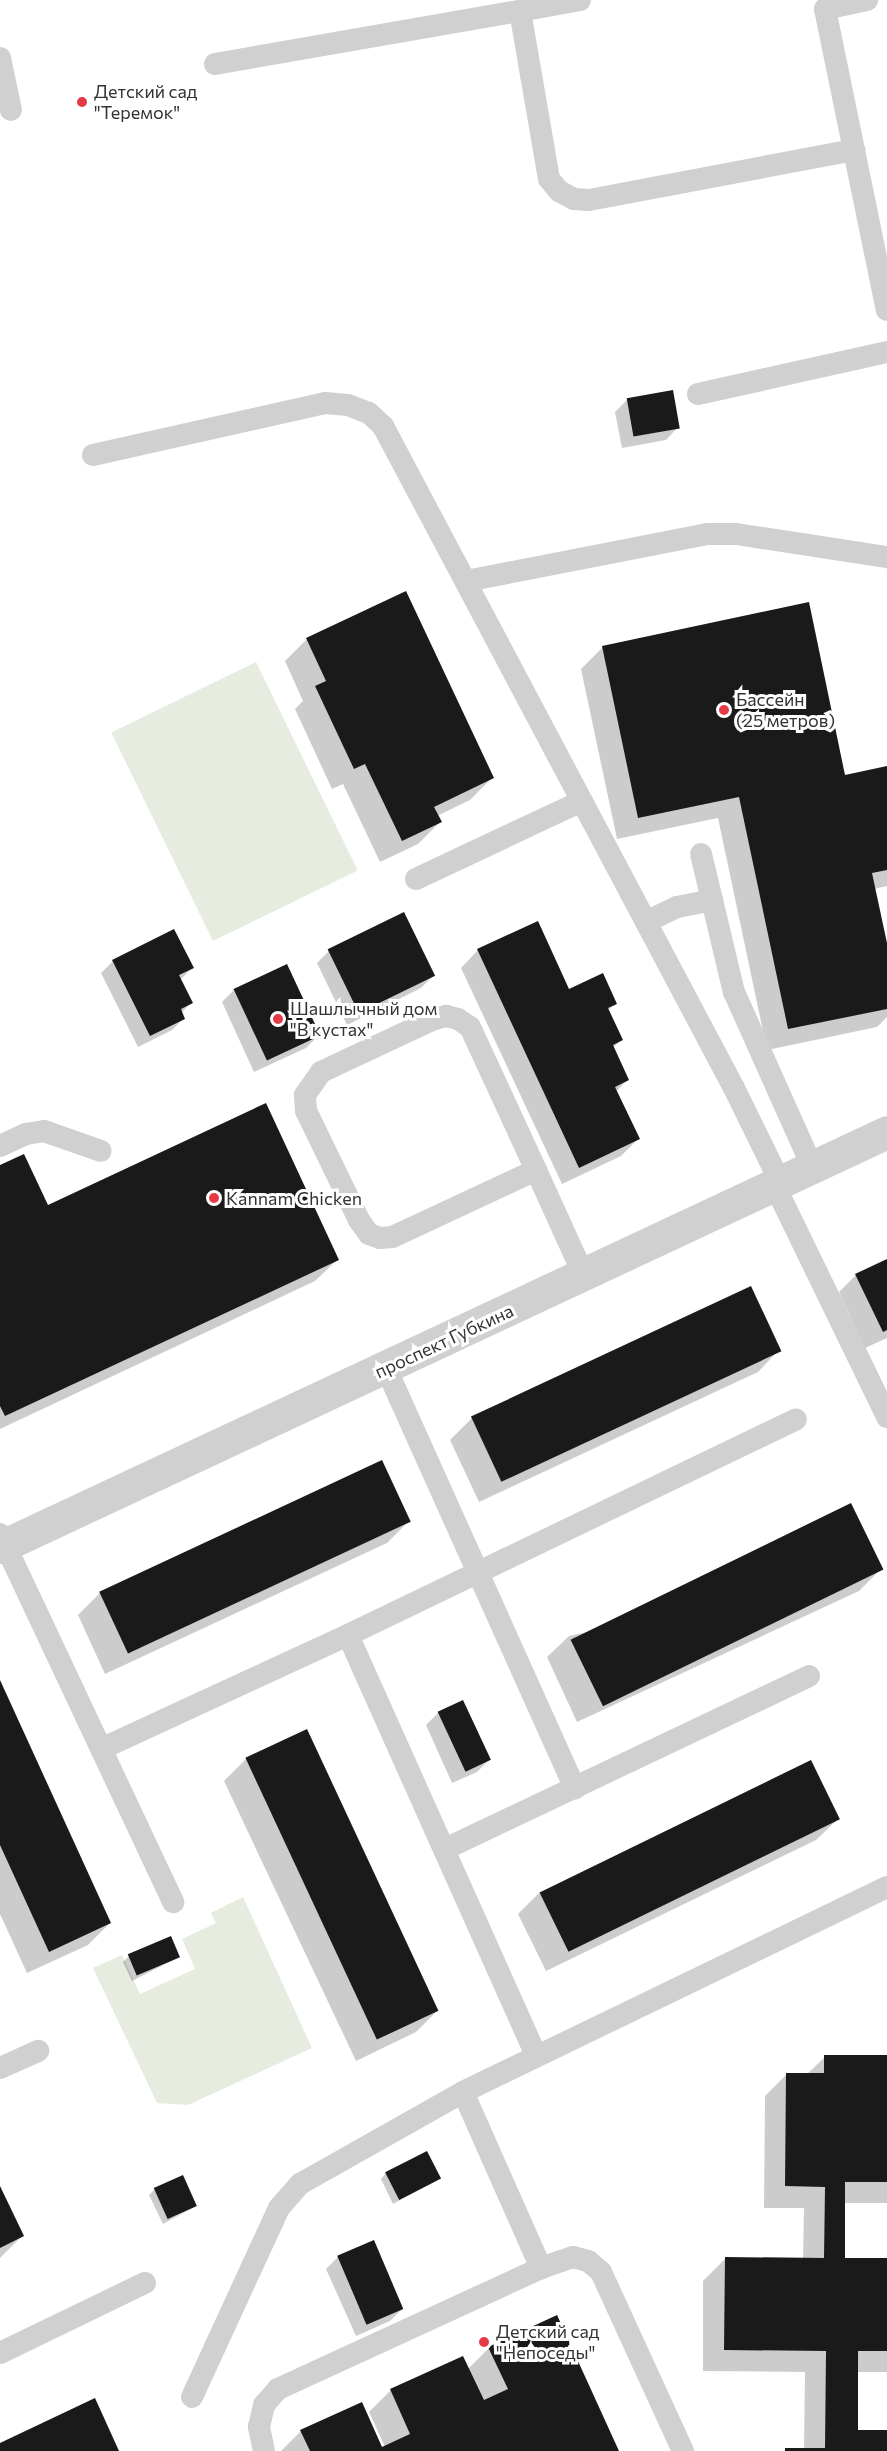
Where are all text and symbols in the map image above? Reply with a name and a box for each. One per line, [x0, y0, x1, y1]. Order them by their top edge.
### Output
place label: Детский сад "Теремок" [94, 81, 197, 124]
marker: Детский сад "Теремок" [75, 95, 89, 109]
place label: Бассейн (25 метров) [736, 689, 835, 732]
marker: Бассейн (25 метров) [717, 703, 731, 717]
place label: Шашлычный дом "В кустах" [290, 998, 437, 1040]
marker: Шашлычный дом "В кустах" [271, 1012, 285, 1026]
place label: Kannam Chicken [226, 1187, 362, 1209]
marker: Kannam Chicken [207, 1191, 221, 1205]
street label: проспект Губкина [371, 1299, 517, 1383]
place label: Детский сад "Непоседы" [496, 2321, 599, 2364]
marker: Детский сад "Непоседы" [477, 2335, 491, 2349]

